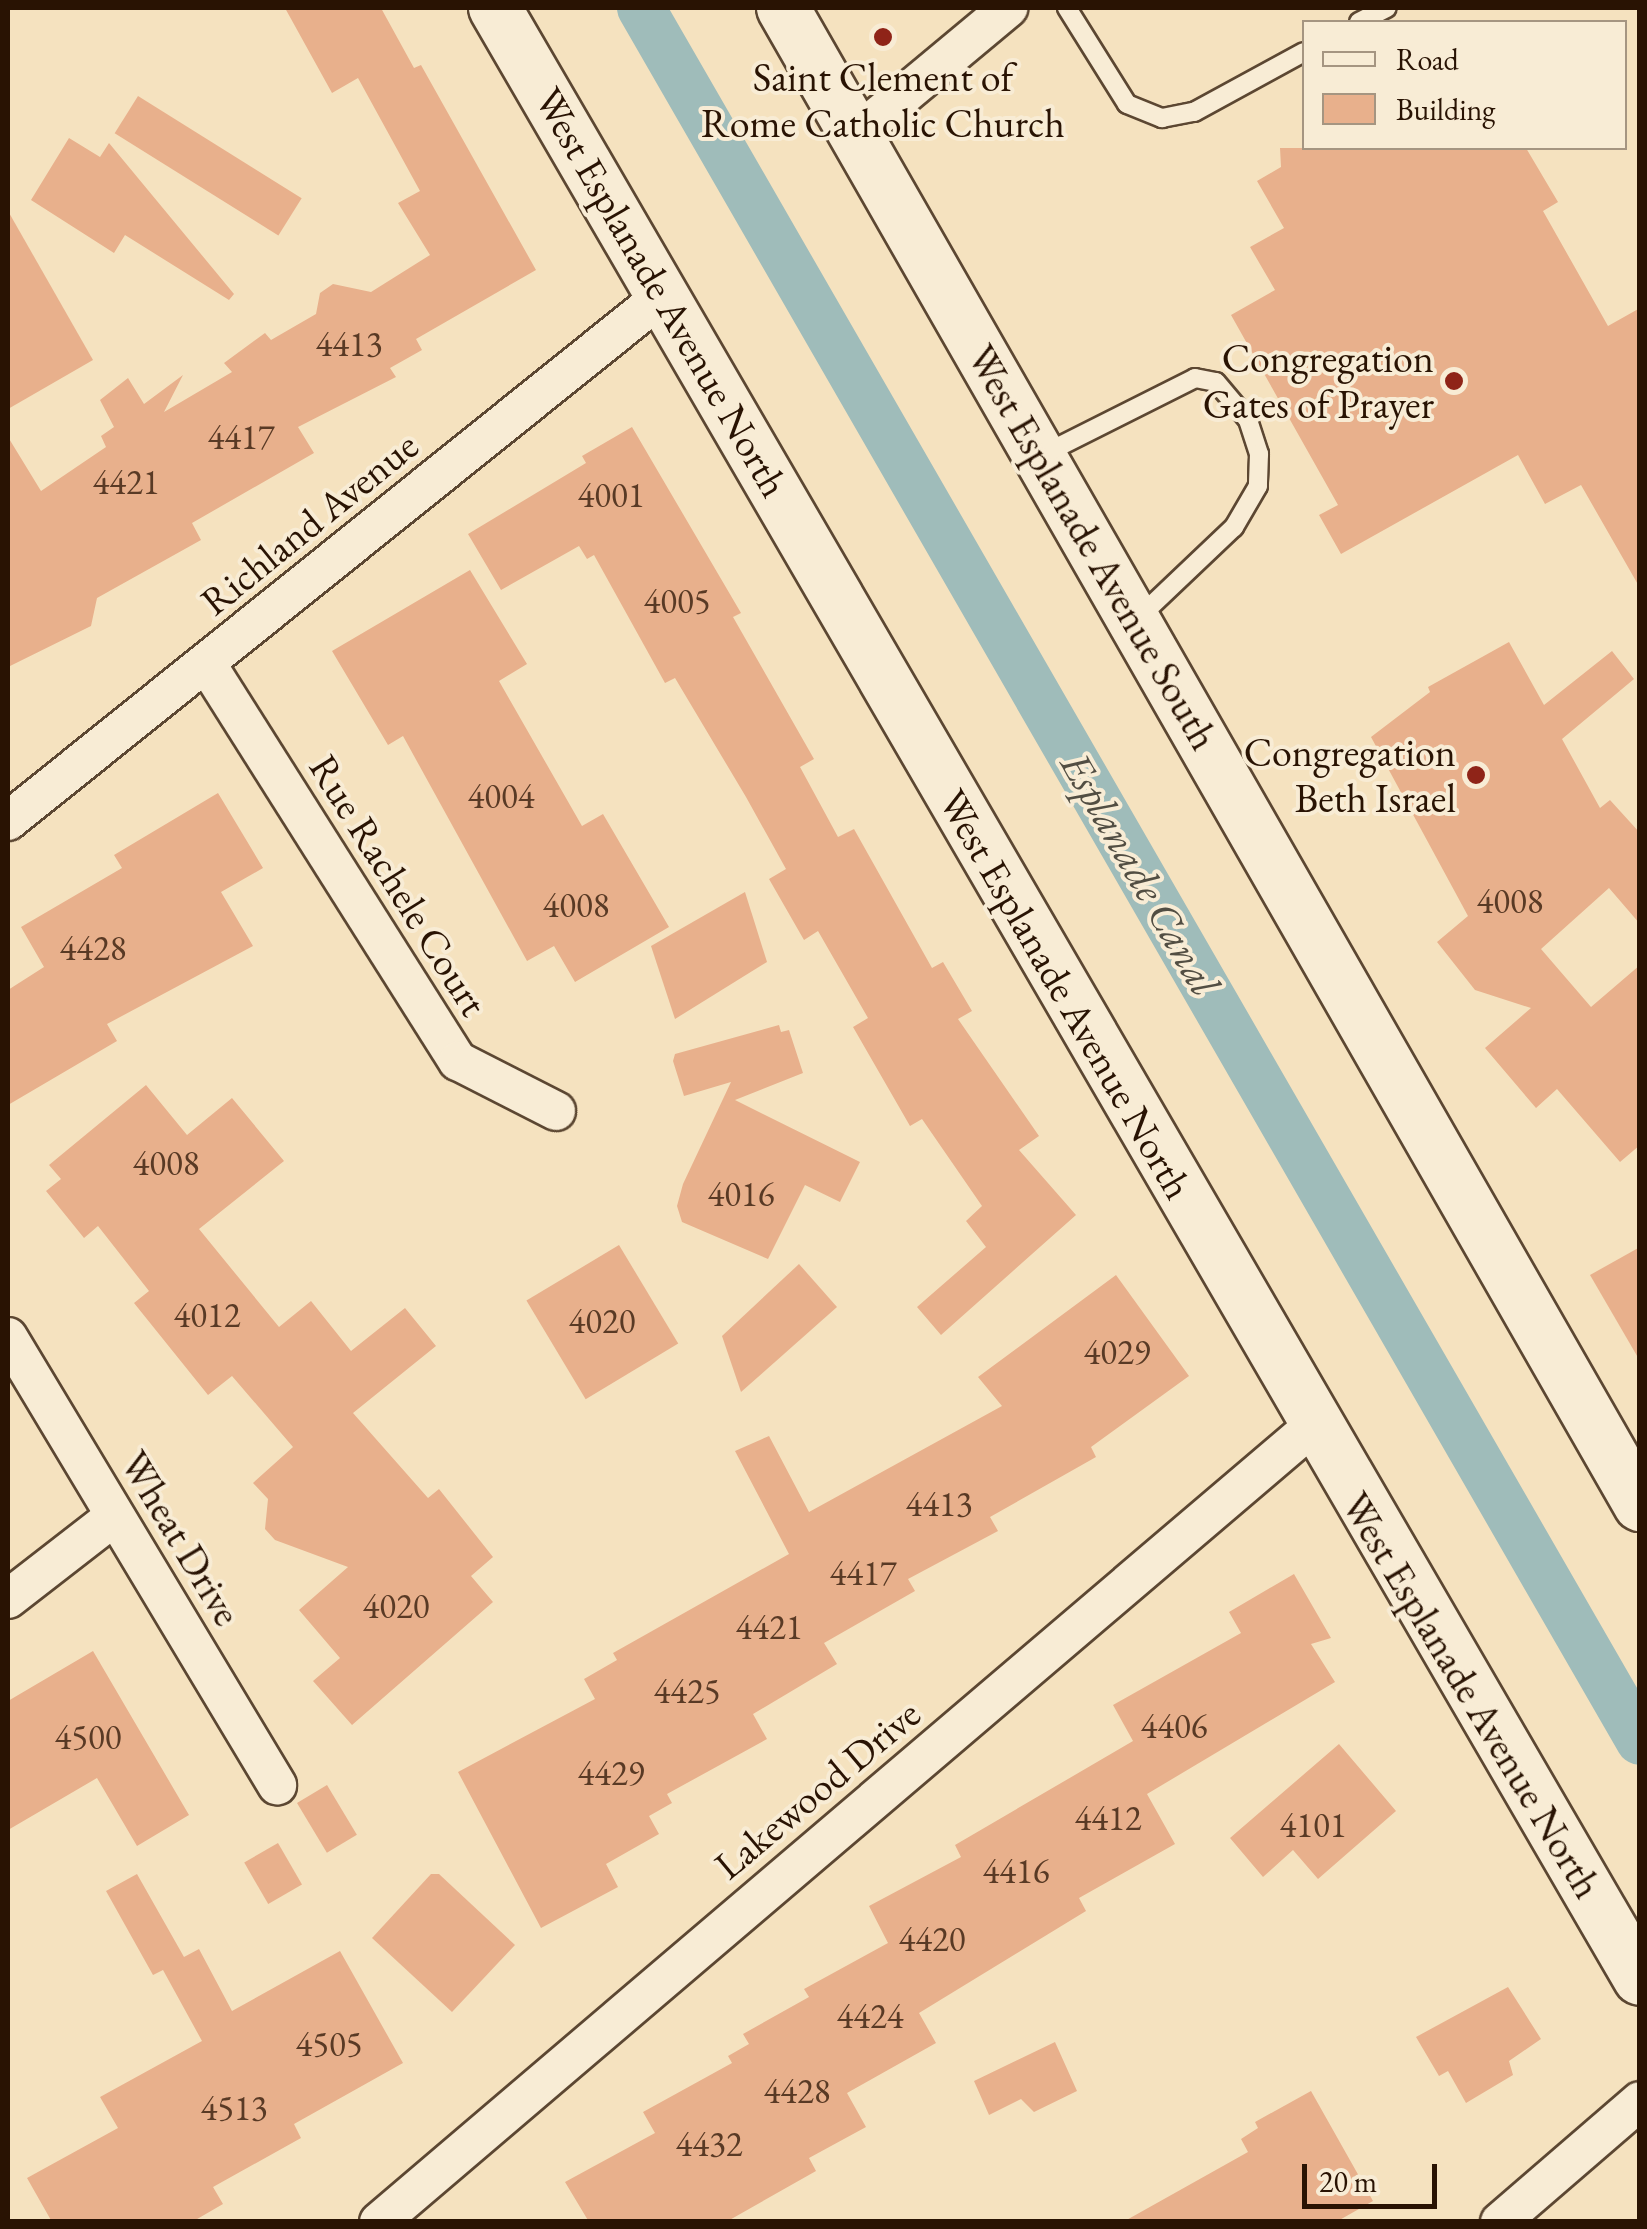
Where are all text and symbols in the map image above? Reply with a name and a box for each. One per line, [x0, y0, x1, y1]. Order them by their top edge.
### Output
legend [1302, 20, 1627, 150]
marker: Saint Clement of Rome Catholic Church [872, 26, 894, 48]
text: Road [1396, 40, 1459, 79]
place label: Saint Clement of Rome Catholic Church [701, 53, 1065, 147]
street label: West Esplanade Avenue North [525, 79, 799, 505]
text: Building [1396, 90, 1495, 129]
house number: 4413 [315, 323, 383, 365]
place label: Congregation Gates of Prayer [1203, 334, 1434, 428]
street label: West Esplanade Avenue South [957, 336, 1229, 758]
marker: Congregation Gates of Prayer [1443, 370, 1465, 392]
house number: 4417 [207, 416, 275, 458]
street label: Richland Avenue [191, 421, 427, 625]
house number: 4421 [92, 461, 160, 503]
house number: 4001 [577, 474, 645, 516]
house number: 4005 [643, 580, 711, 622]
place label: Congregation Beth Israel [1244, 728, 1456, 822]
water label: Esplanade Canal [1050, 743, 1230, 1005]
street label: Rue Rachele Court [300, 746, 498, 1024]
marker: Congregation Beth Israel [1465, 764, 1487, 786]
house number: 4004 [467, 775, 535, 817]
street label: West Esplanade Avenue North [929, 781, 1203, 1207]
house number: 4008 [1476, 880, 1544, 922]
house number: 4008 [542, 884, 610, 926]
house number: 4428 [59, 927, 127, 969]
house number: 4008 [132, 1142, 200, 1184]
house number: 4016 [707, 1173, 775, 1215]
house number: 4012 [173, 1294, 241, 1336]
house number: 4020 [568, 1300, 636, 1342]
house number: 4029 [1083, 1331, 1151, 1373]
street label: Wheat Drive [110, 1442, 252, 1634]
house number: 4413 [905, 1483, 973, 1525]
street label: West Esplanade Avenue North [1332, 1484, 1612, 1906]
house number: 4417 [829, 1552, 897, 1594]
house number: 4020 [362, 1585, 430, 1627]
house number: 4421 [735, 1606, 803, 1648]
house number: 4425 [653, 1670, 721, 1712]
street label: Lakewood Drive [705, 1689, 929, 1889]
house number: 4406 [1140, 1705, 1208, 1747]
house number: 4500 [54, 1716, 122, 1758]
house number: 4429 [577, 1752, 645, 1794]
house number: 4412 [1074, 1797, 1142, 1839]
house number: 4101 [1279, 1804, 1347, 1846]
house number: 4416 [982, 1850, 1050, 1892]
house number: 4420 [898, 1918, 966, 1960]
house number: 4424 [836, 1995, 904, 2037]
house number: 4505 [295, 2023, 363, 2065]
house number: 4428 [763, 2070, 831, 2112]
house number: 4513 [200, 2087, 268, 2129]
house number: 4432 [675, 2123, 743, 2165]
scale bar [1307, 2144, 1442, 2206]
text: 20 m [1319, 2162, 1377, 2201]

